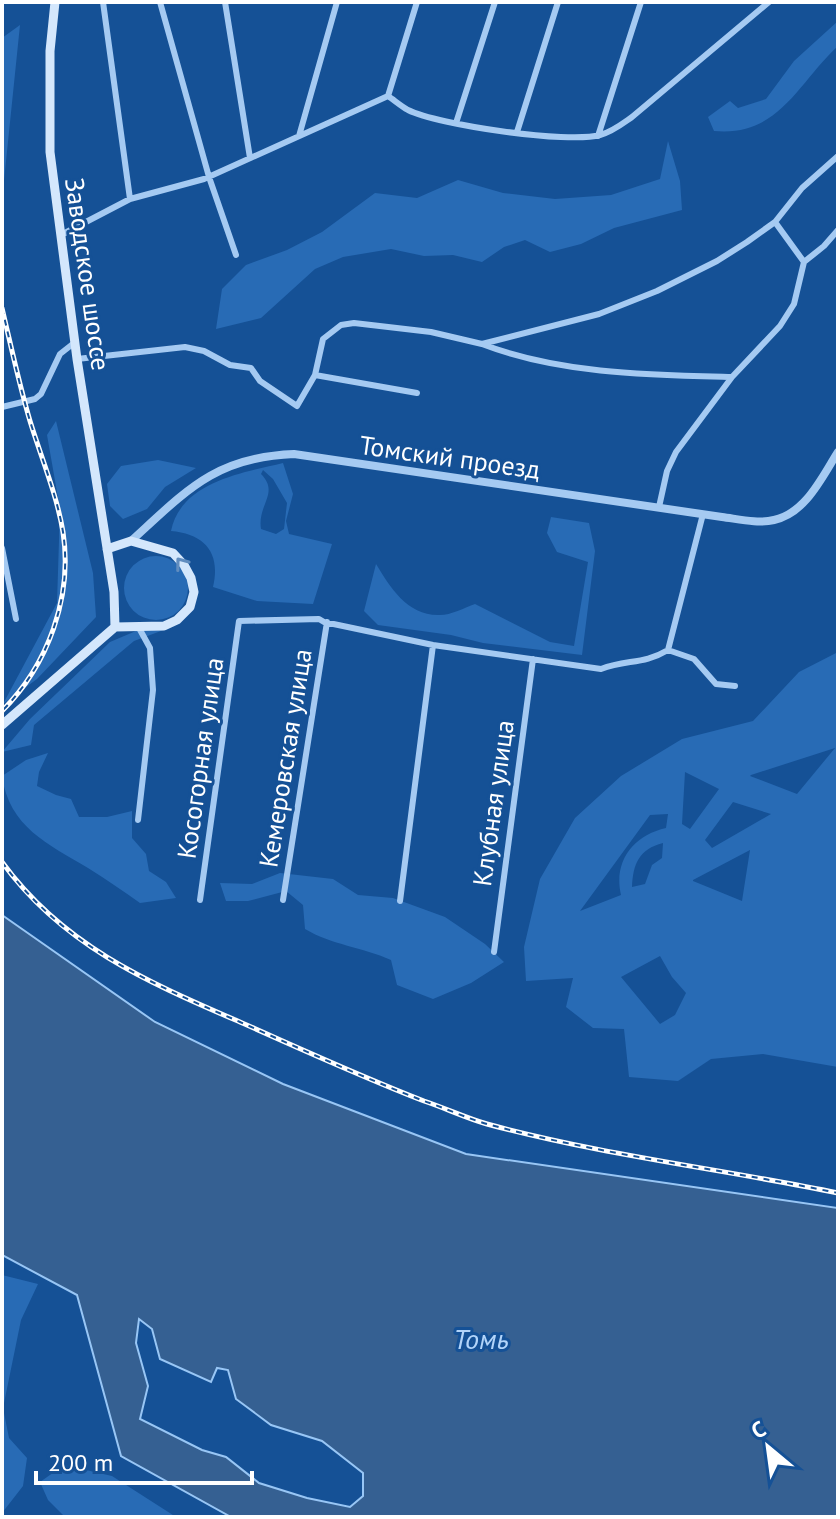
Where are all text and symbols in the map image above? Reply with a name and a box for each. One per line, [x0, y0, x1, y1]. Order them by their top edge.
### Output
street label: Заводское шоссе [58, 176, 118, 372]
street label: Томский проезд [358, 428, 542, 486]
one-way arrow [176, 557, 191, 572]
street label: Кемеровская улица [251, 646, 319, 870]
street label: Косогорная улица [170, 655, 230, 861]
street label: Клубная улица [465, 718, 521, 888]
water label: Томь [453, 1320, 509, 1357]
north arrow [728, 1407, 808, 1487]
text: С [746, 1414, 770, 1445]
scale bar [36, 1435, 252, 1485]
text: 200 m [48, 1447, 113, 1478]

